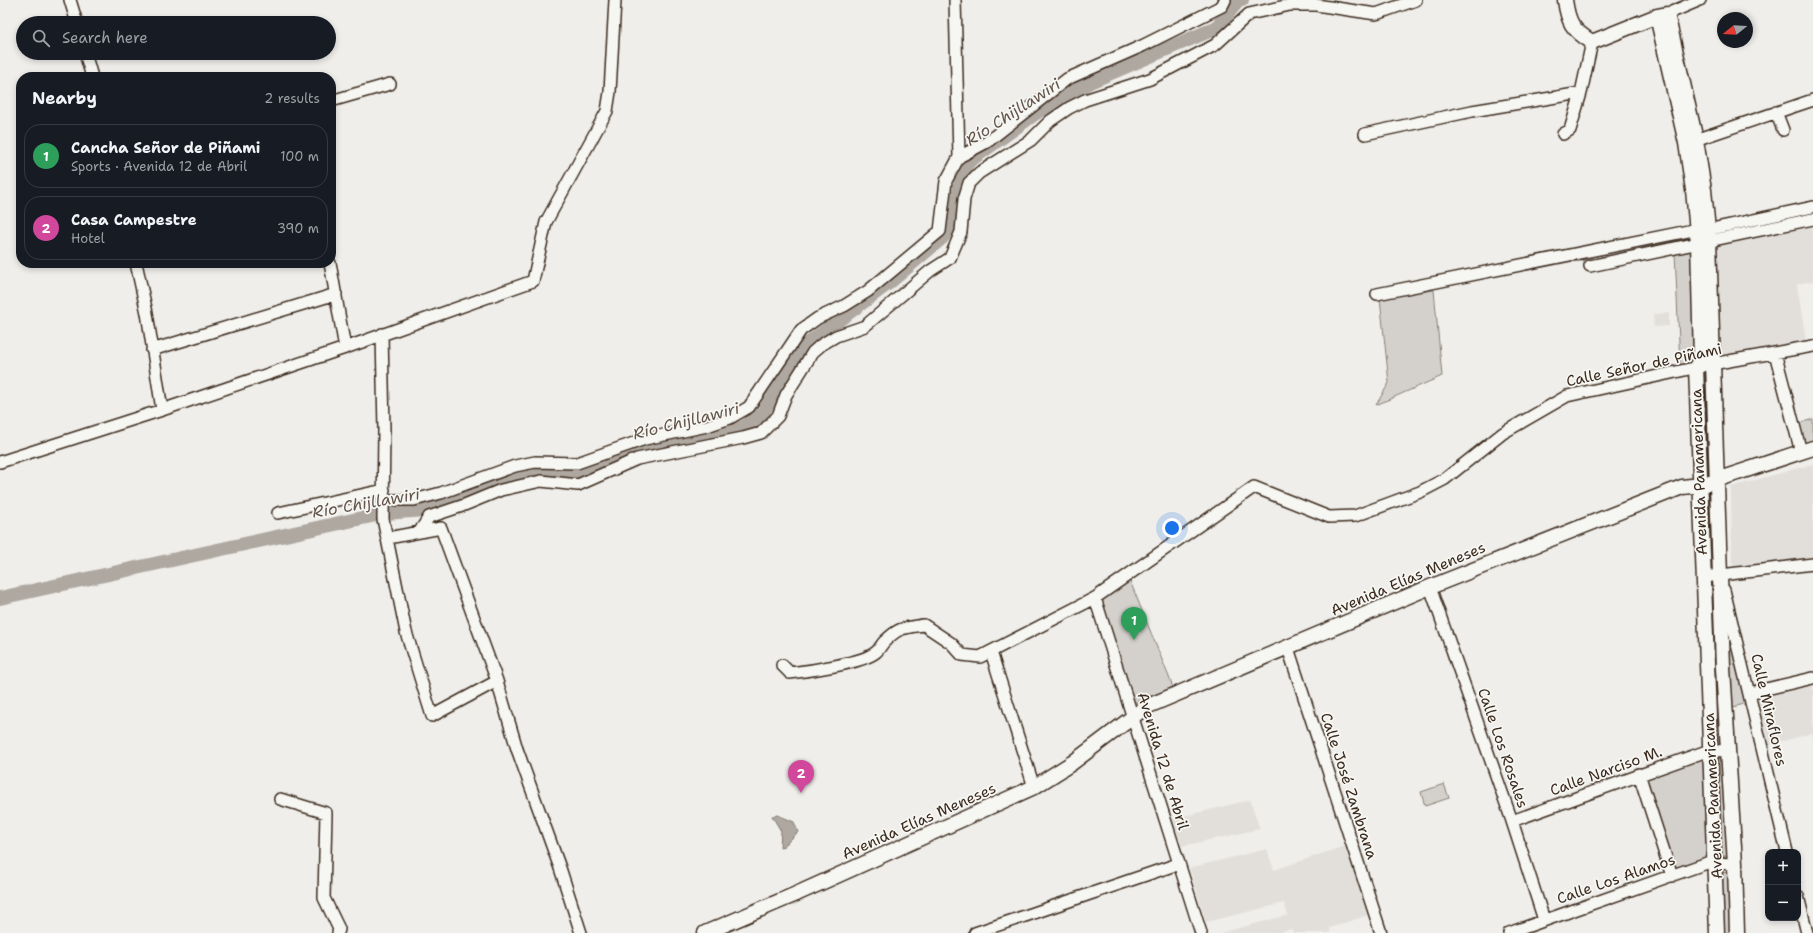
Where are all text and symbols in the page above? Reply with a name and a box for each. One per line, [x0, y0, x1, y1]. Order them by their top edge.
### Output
north arrow [1717, 12, 1753, 48]
search box [16, 16, 336, 60]
icon: search [30, 27, 52, 49]
text: Search here [62, 28, 148, 48]
water label: Río Chijllawiri [962, 73, 1065, 150]
text: Nearby [32, 87, 97, 109]
text: 2 results [264, 90, 320, 107]
text: Cancha Señor de Piñami [71, 138, 260, 158]
text: 1 [43, 148, 49, 165]
text: 100 m [280, 148, 319, 165]
text: Sports · Avenida 12 de Abril [71, 158, 247, 175]
text: Casa Campestre [71, 210, 197, 230]
text: 2 [41, 220, 51, 237]
text: 390 m [277, 220, 319, 237]
text: Hotel [71, 230, 105, 247]
street label: Calle Señor de Piñami [1564, 339, 1724, 391]
street label: Avenida Panamericana [1686, 388, 1712, 555]
water label: Río Chijllawiri [631, 398, 742, 444]
water label: Río Chijllawiri [311, 483, 422, 523]
your location [1162, 518, 1182, 538]
street label: Avenida Elías Meneses [1328, 537, 1488, 621]
pin: 1 [1121, 607, 1147, 640]
street label: Calle Miraflores [1746, 652, 1792, 768]
street label: Calle Los Rosales [1473, 685, 1533, 811]
street label: Avenida 12 de Abril [1133, 690, 1194, 833]
street label: Calle José Zambrana [1316, 710, 1382, 862]
street label: Avenida Panamericana [1699, 712, 1727, 880]
street label: Calle Narciso M. [1547, 741, 1665, 801]
pin: 2 [788, 760, 814, 793]
street label: Avenida Elías Meneses [839, 778, 999, 864]
street label: Calle Los Alamos [1554, 849, 1678, 909]
map controls [1765, 849, 1801, 921]
button: + [1765, 849, 1801, 885]
button: − [1765, 885, 1801, 921]

